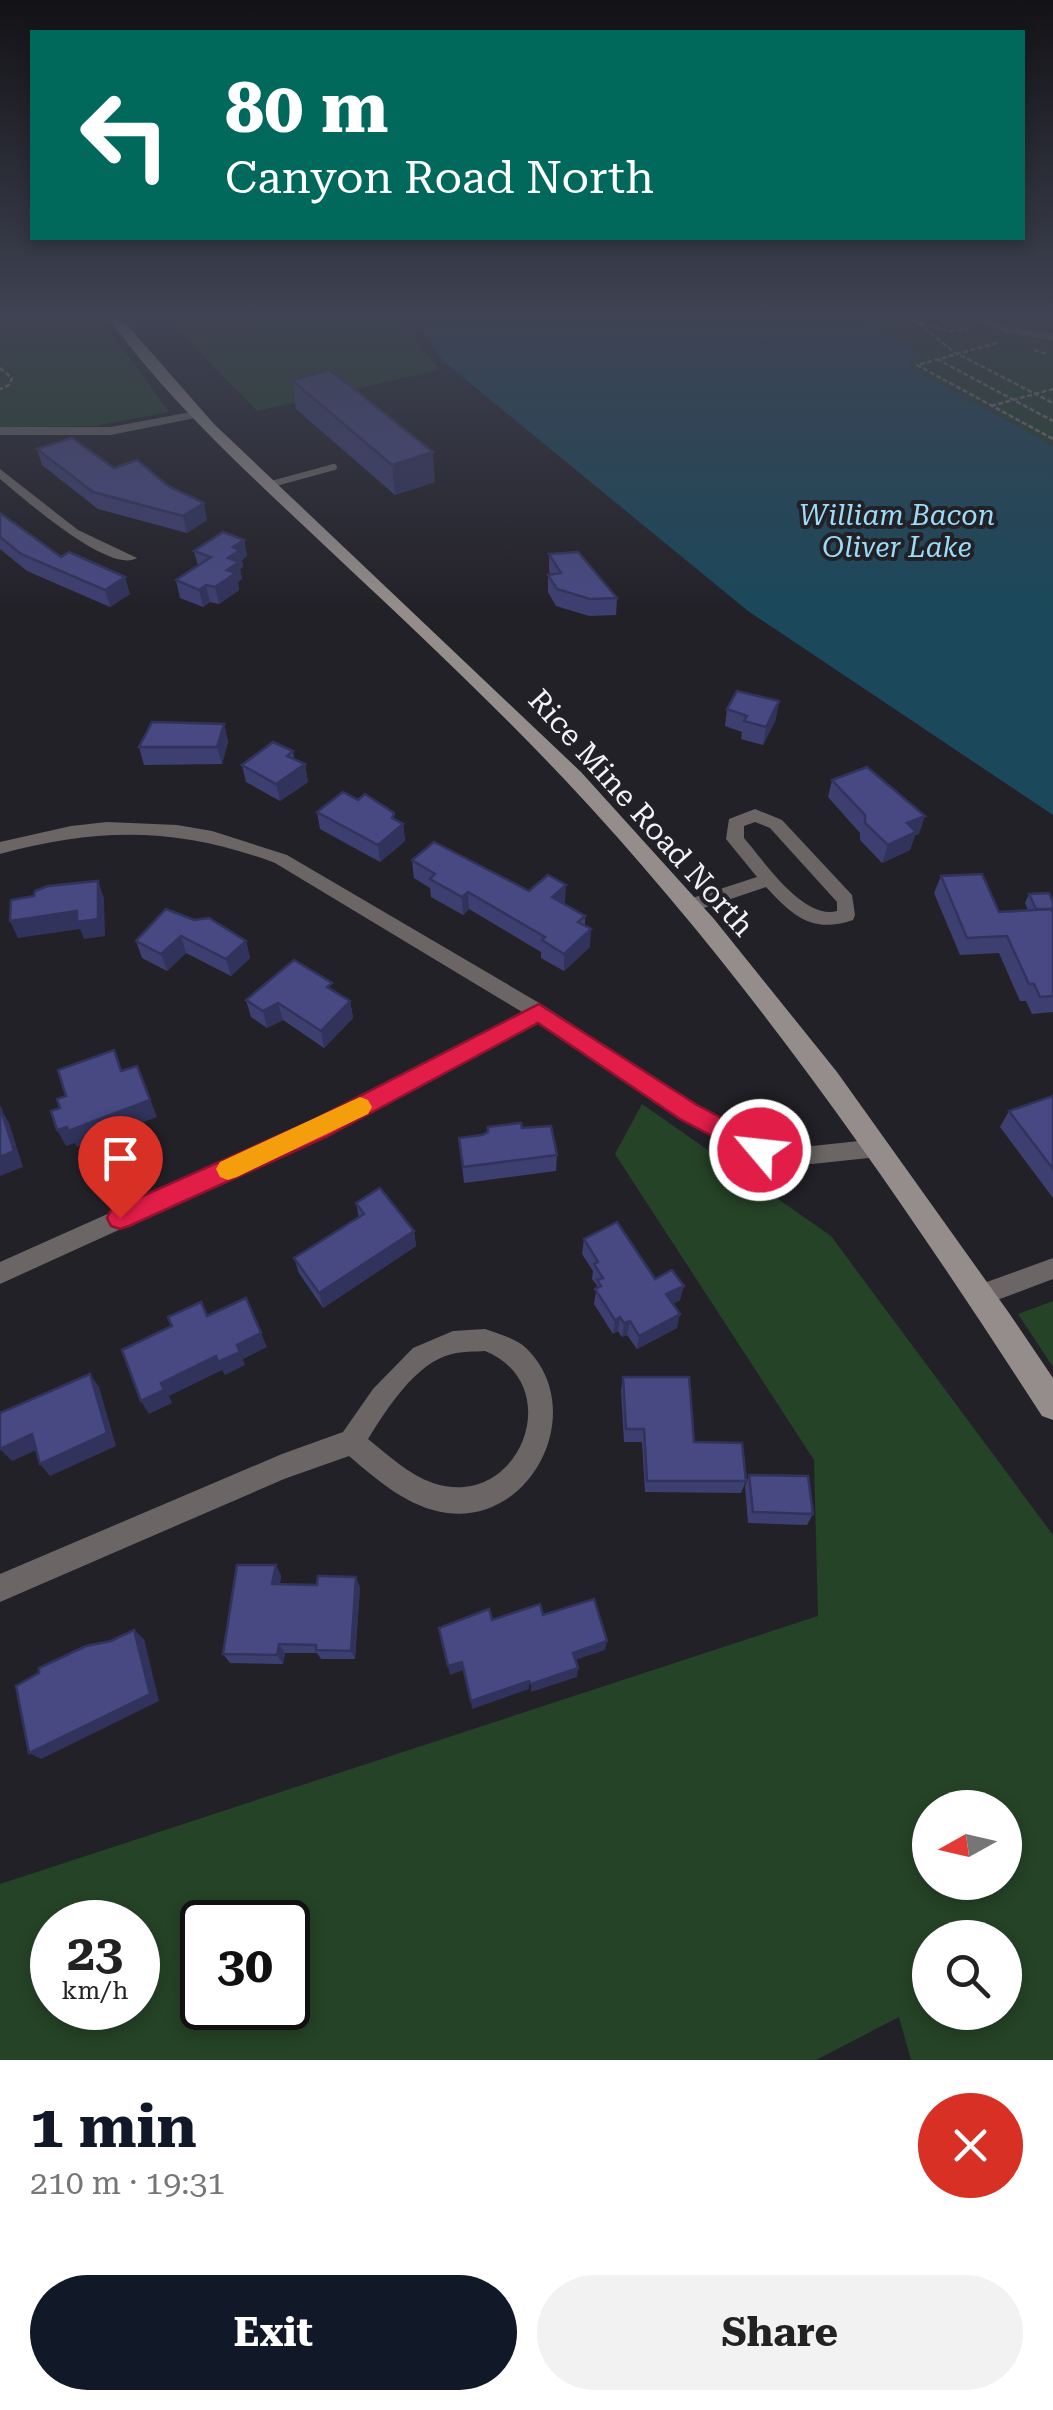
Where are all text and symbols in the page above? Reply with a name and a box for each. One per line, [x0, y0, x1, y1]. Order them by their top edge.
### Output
text: 80 m [225, 67, 389, 149]
icon: left [60, 70, 190, 200]
text: Canyon Road North [225, 151, 654, 204]
water label: William Bacon Oliver Lake [799, 499, 995, 564]
street label: Rice Mine Road North [521, 682, 761, 943]
position arrow [708, 1098, 812, 1202]
pin [78, 1116, 163, 1219]
icon: arrive [93, 1131, 148, 1186]
north arrow [912, 1790, 1022, 1900]
map controls [912, 1790, 1022, 2030]
speed limit sign: 30 [180, 1900, 310, 2030]
button: search [912, 1920, 1022, 2030]
text: 23 [67, 1924, 123, 1982]
text: km/h [62, 1976, 128, 2005]
text: 1 min [30, 2091, 197, 2162]
button: close [918, 2093, 1023, 2198]
text: 210 m · 19:31 [30, 2164, 225, 2202]
button: Exit [30, 2275, 517, 2390]
button: Share [537, 2275, 1023, 2390]

